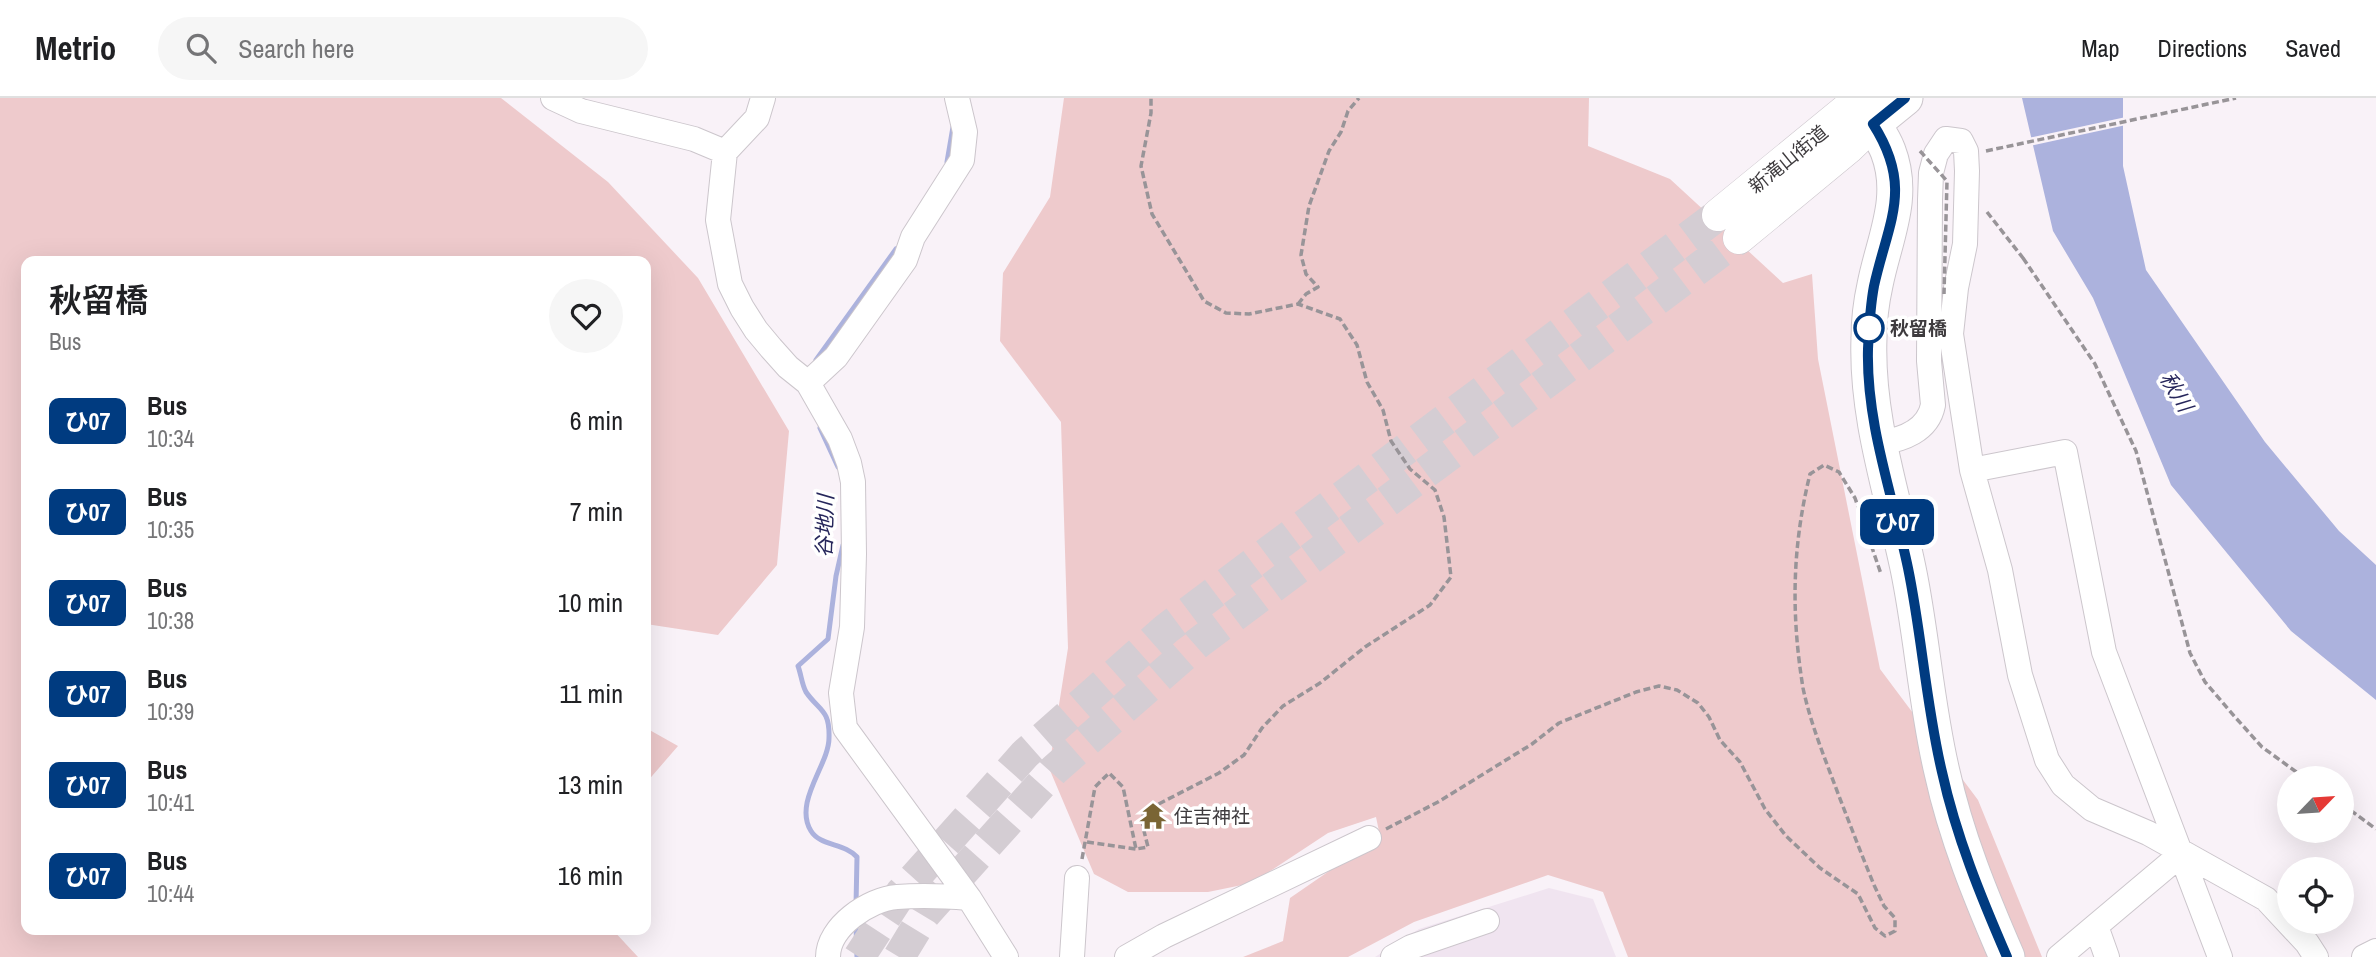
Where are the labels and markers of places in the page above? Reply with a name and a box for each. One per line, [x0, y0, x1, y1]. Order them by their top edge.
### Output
marker: 秋留橋 [1854, 313, 1884, 343]
place label: 秋留橋 [1890, 315, 1947, 341]
temple icon: 住吉神社 [1138, 801, 1168, 831]
place label: 住吉神社 [1174, 803, 1250, 829]

